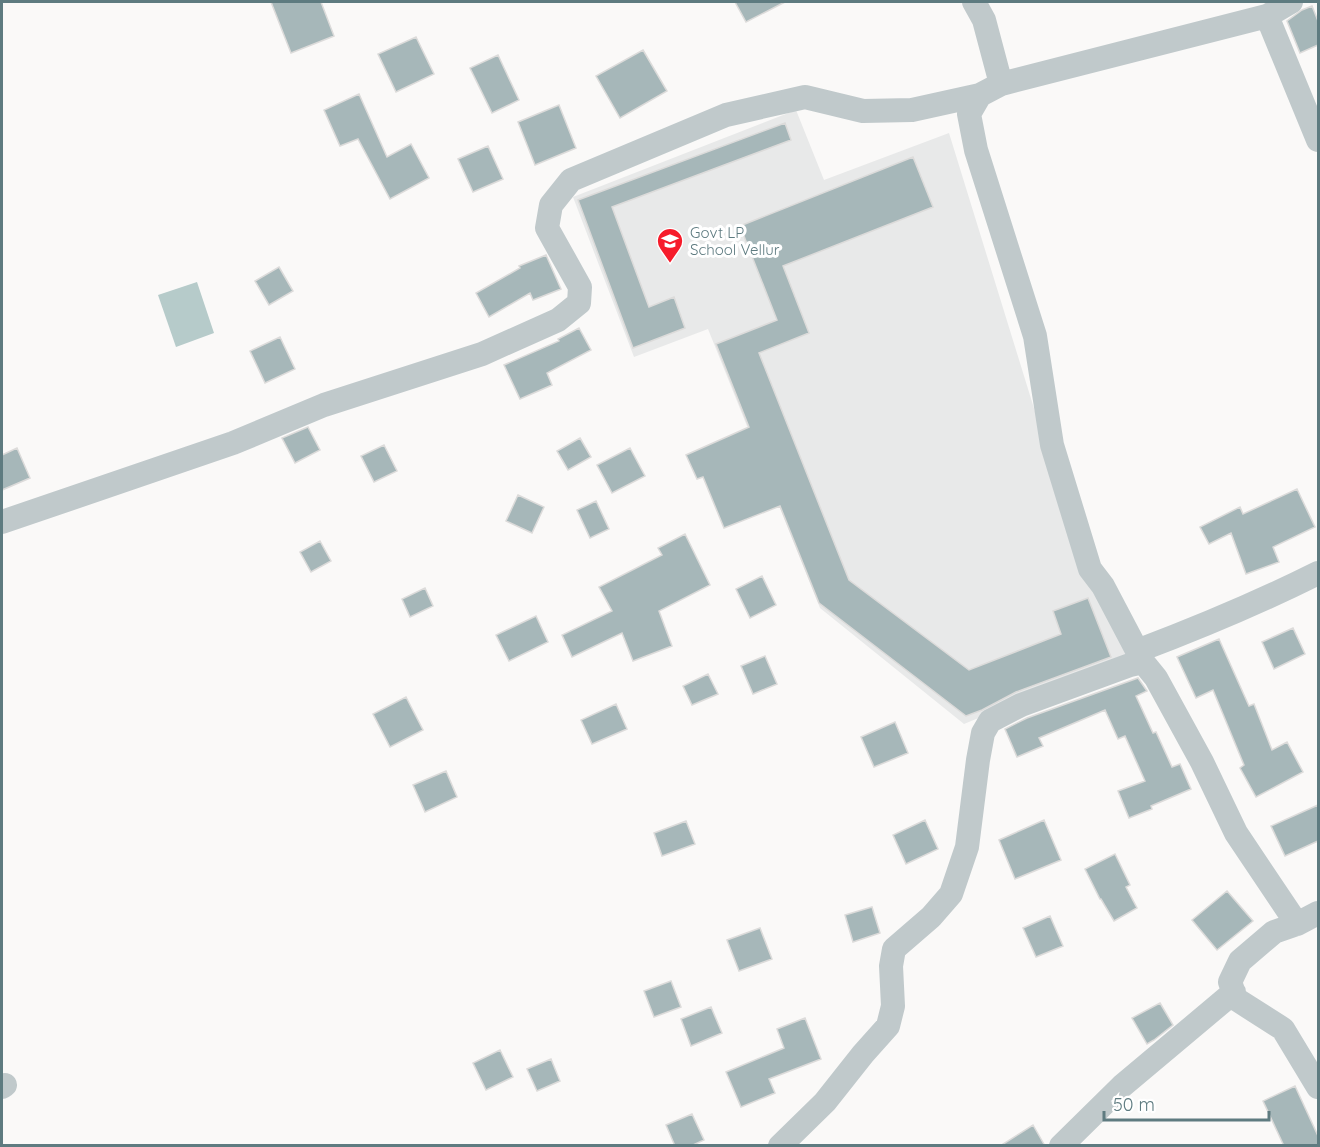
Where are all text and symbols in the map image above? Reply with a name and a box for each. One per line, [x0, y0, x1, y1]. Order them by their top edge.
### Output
place label: Govt LP School Vellur [690, 223, 780, 259]
school or university icon: Govt LP School Vellur [655, 226, 685, 264]
scale bar [1104, 1084, 1269, 1122]
text: 50 m [1113, 1093, 1155, 1116]

